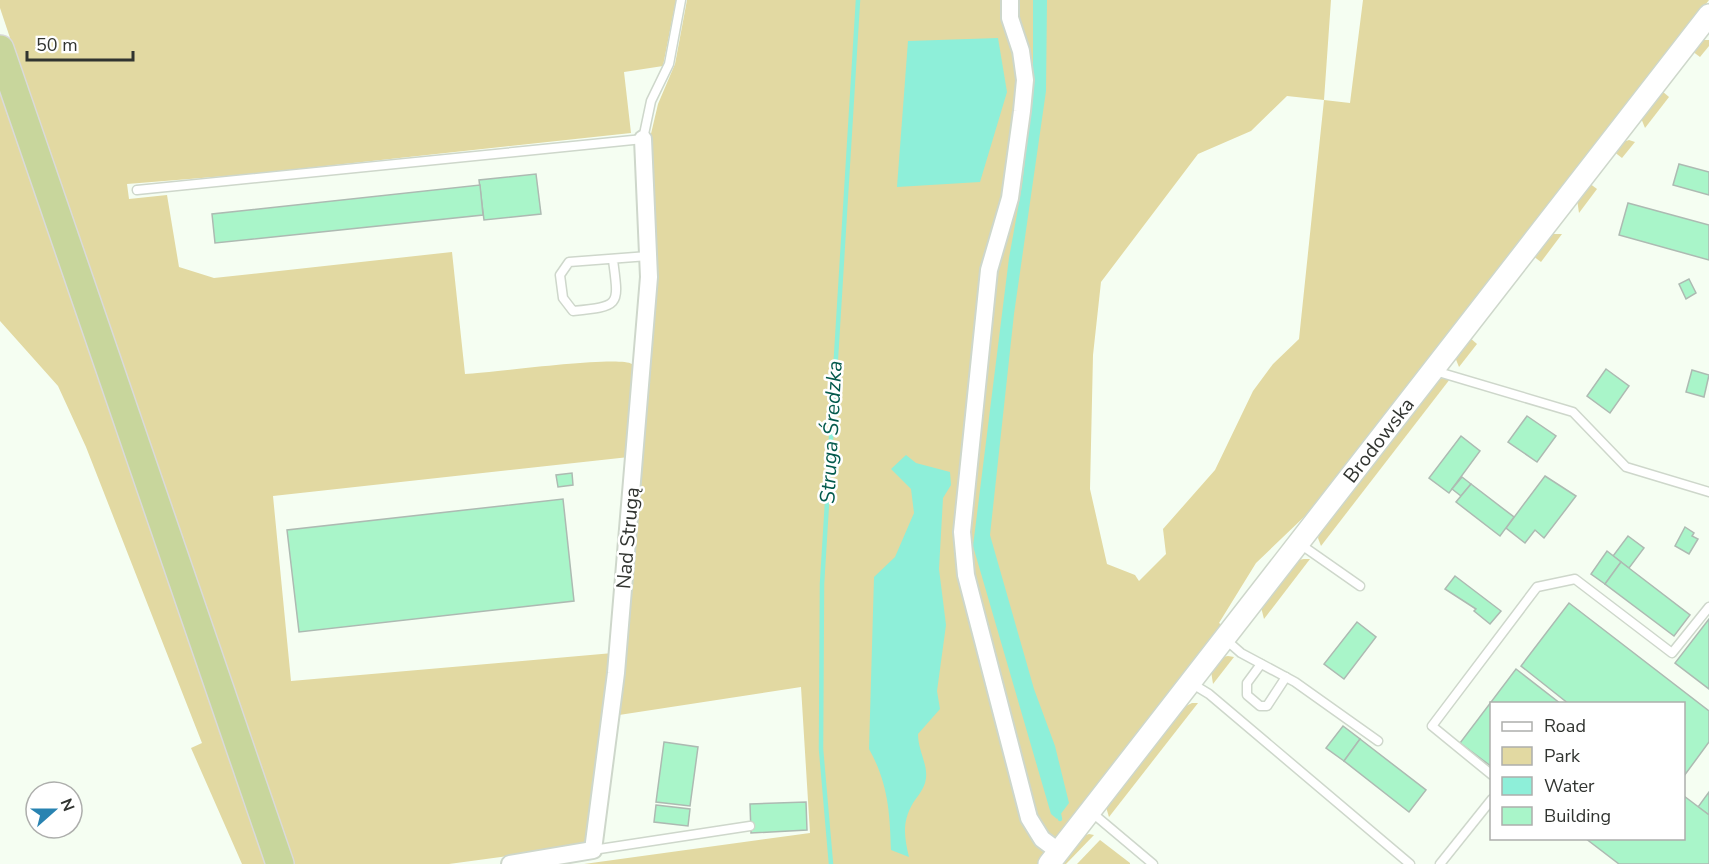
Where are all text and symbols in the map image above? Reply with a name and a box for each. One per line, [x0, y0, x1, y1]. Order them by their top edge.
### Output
scale bar [27, 24, 134, 62]
text: 50 m [36, 33, 78, 57]
water label: Struga Średzka [813, 360, 849, 504]
street label: Brodowska [1337, 392, 1420, 488]
street label: Nad Strugą [610, 486, 646, 590]
legend [1490, 702, 1685, 840]
text: Road [1544, 714, 1586, 738]
text: Park [1544, 744, 1581, 768]
text: Water [1544, 774, 1595, 798]
north arrow [24, 780, 84, 840]
text: N [55, 795, 79, 815]
text: Building [1544, 804, 1611, 828]

